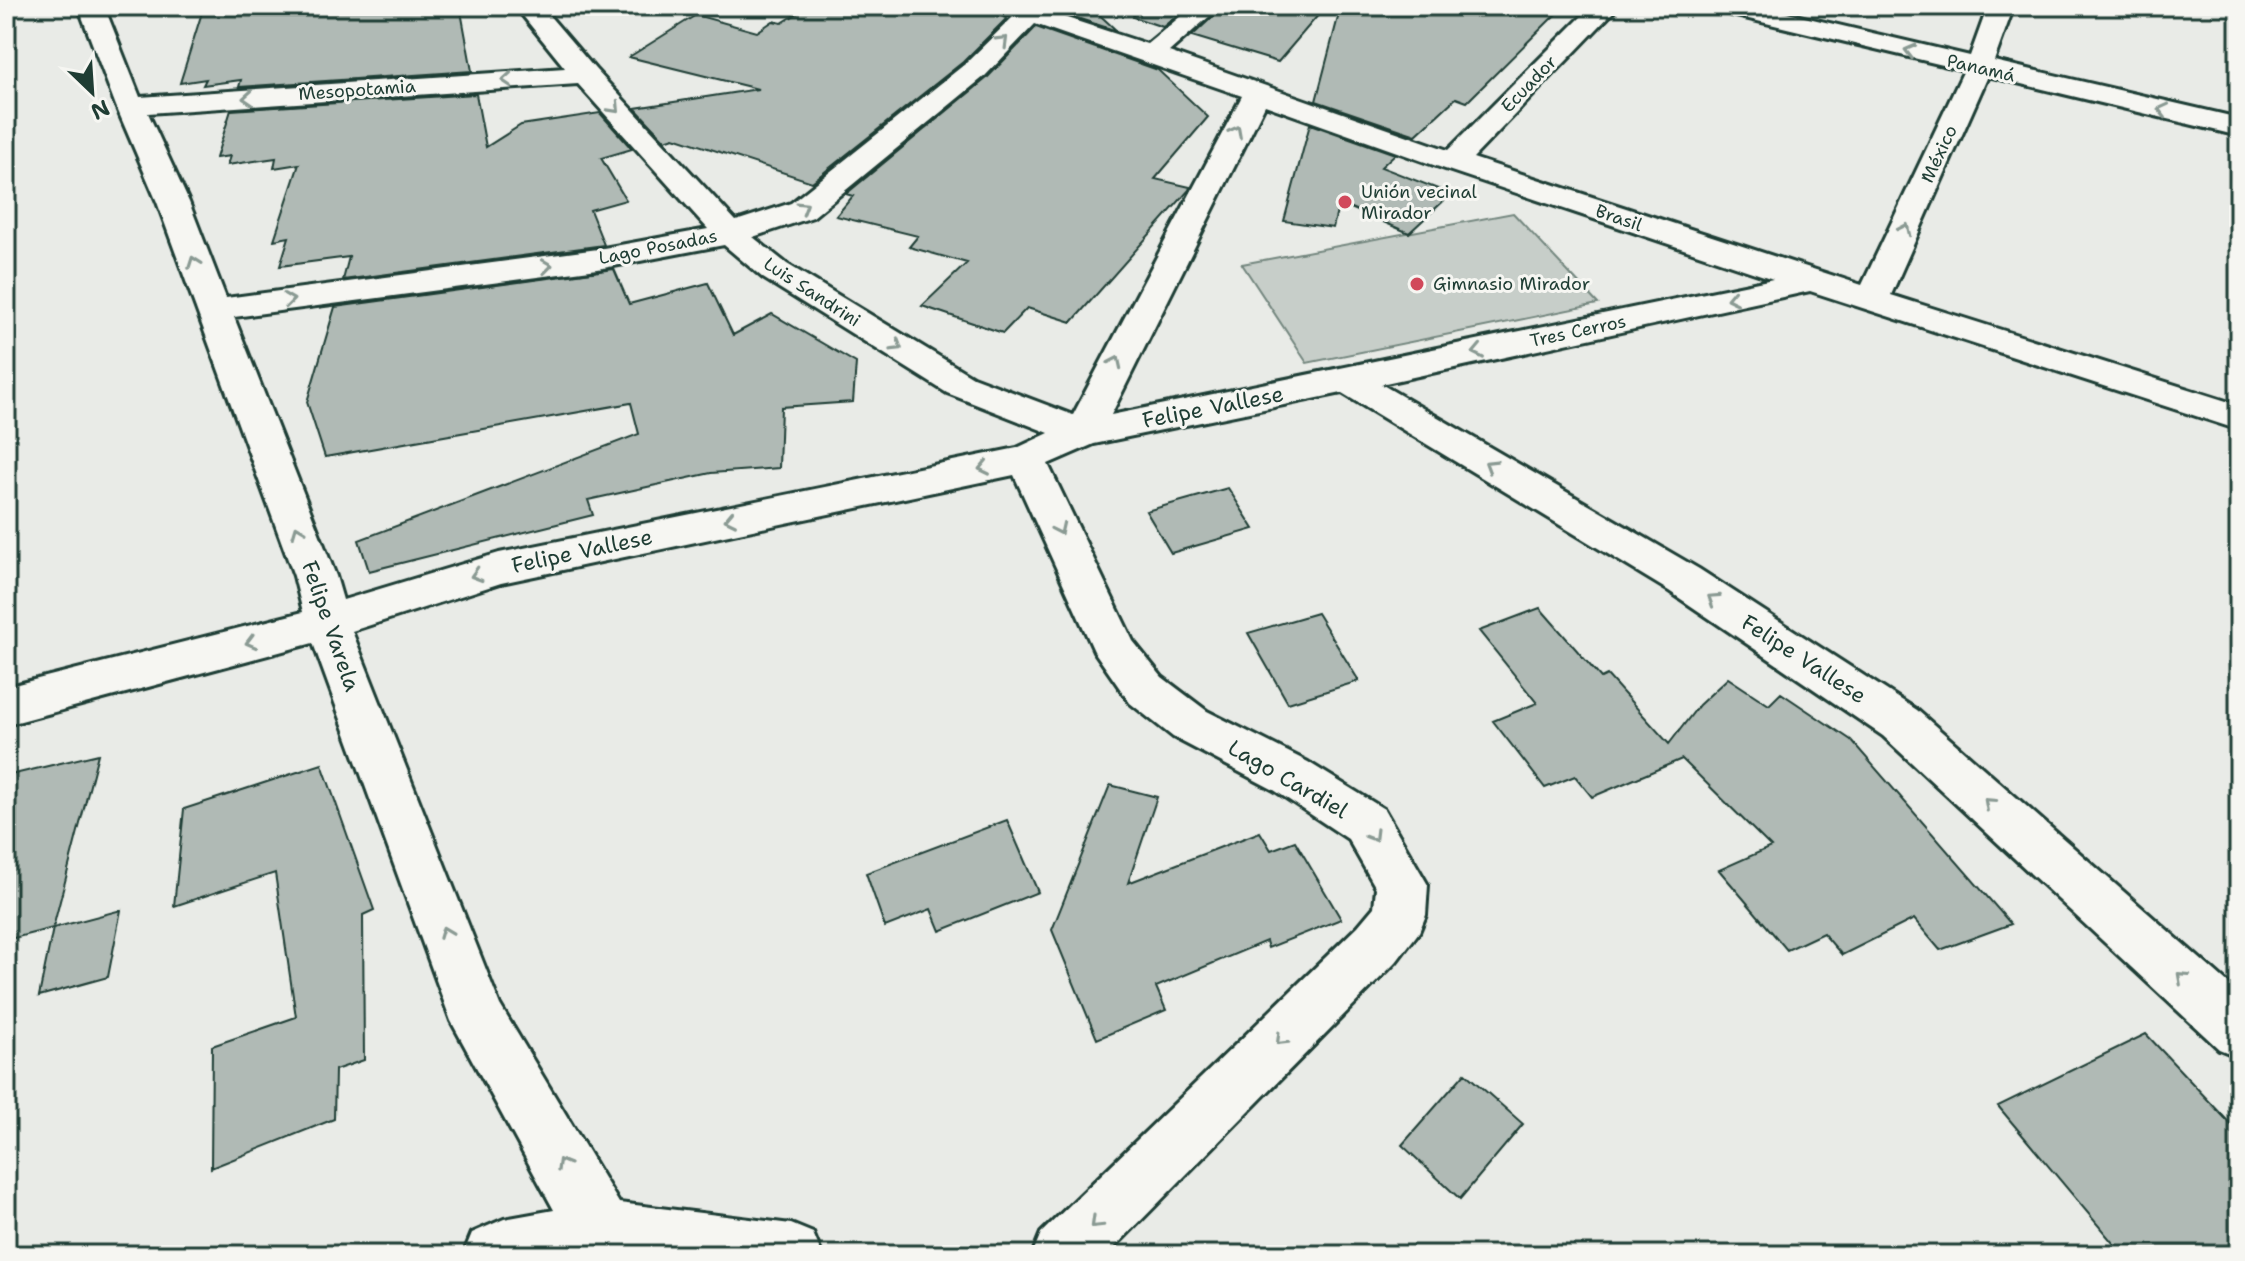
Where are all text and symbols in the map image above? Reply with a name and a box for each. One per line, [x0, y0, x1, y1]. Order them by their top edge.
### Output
one-way arrow [994, 36, 1008, 50]
one-way arrow [1903, 43, 1917, 60]
street label: Panamá [1944, 48, 2018, 88]
street label: Ecuador [1496, 50, 1562, 118]
north arrow [52, 52, 132, 132]
one-way arrow [500, 71, 513, 88]
street label: Mesopotamia [298, 74, 416, 106]
one-way arrow [241, 89, 254, 106]
text: N [86, 93, 114, 126]
one-way arrow [605, 99, 619, 114]
one-way arrow [2157, 102, 2170, 119]
street label: México [1915, 121, 1963, 187]
one-way arrow [1226, 125, 1241, 140]
place label: Unión vecinal Mirador [1361, 180, 1478, 225]
marker: Unión vecinal Mirador [1336, 193, 1354, 211]
street label: Brasil [1592, 199, 1646, 237]
one-way arrow [794, 201, 809, 217]
one-way arrow [1895, 223, 1911, 237]
street label: Lago Posadas [597, 224, 719, 270]
street label: Luis Sandrini [759, 252, 865, 332]
one-way arrow [188, 256, 204, 270]
one-way arrow [540, 258, 554, 275]
place label: Gimnasio Mirador [1433, 272, 1590, 296]
marker: Gimnasio Mirador [1408, 275, 1426, 293]
one-way arrow [1726, 289, 1740, 306]
one-way arrow [282, 292, 296, 309]
street label: Tres Cerros [1528, 309, 1628, 353]
one-way arrow [888, 336, 903, 352]
one-way arrow [1472, 343, 1485, 360]
one-way arrow [1106, 356, 1122, 370]
street label: Felipe Vallese [1140, 379, 1286, 435]
one-way arrow [978, 458, 991, 475]
one-way arrow [1484, 459, 1499, 475]
one-way arrow [723, 510, 737, 527]
one-way arrow [1049, 521, 1065, 536]
street label: Felipe Vallese [509, 522, 655, 580]
one-way arrow [291, 525, 308, 539]
street label: Felipe Varela [295, 557, 367, 696]
one-way arrow [469, 566, 483, 582]
one-way arrow [1707, 594, 1721, 609]
street label: Felipe Vallese [1736, 608, 1872, 710]
one-way arrow [245, 632, 259, 649]
street label: Lago Cardiel [1223, 733, 1354, 825]
one-way arrow [1983, 798, 1998, 812]
one-way arrow [1363, 827, 1379, 842]
one-way arrow [438, 926, 455, 940]
one-way arrow [2176, 972, 2191, 986]
one-way arrow [1275, 1031, 1290, 1045]
one-way arrow [556, 1158, 572, 1173]
one-way arrow [1091, 1214, 1105, 1228]

